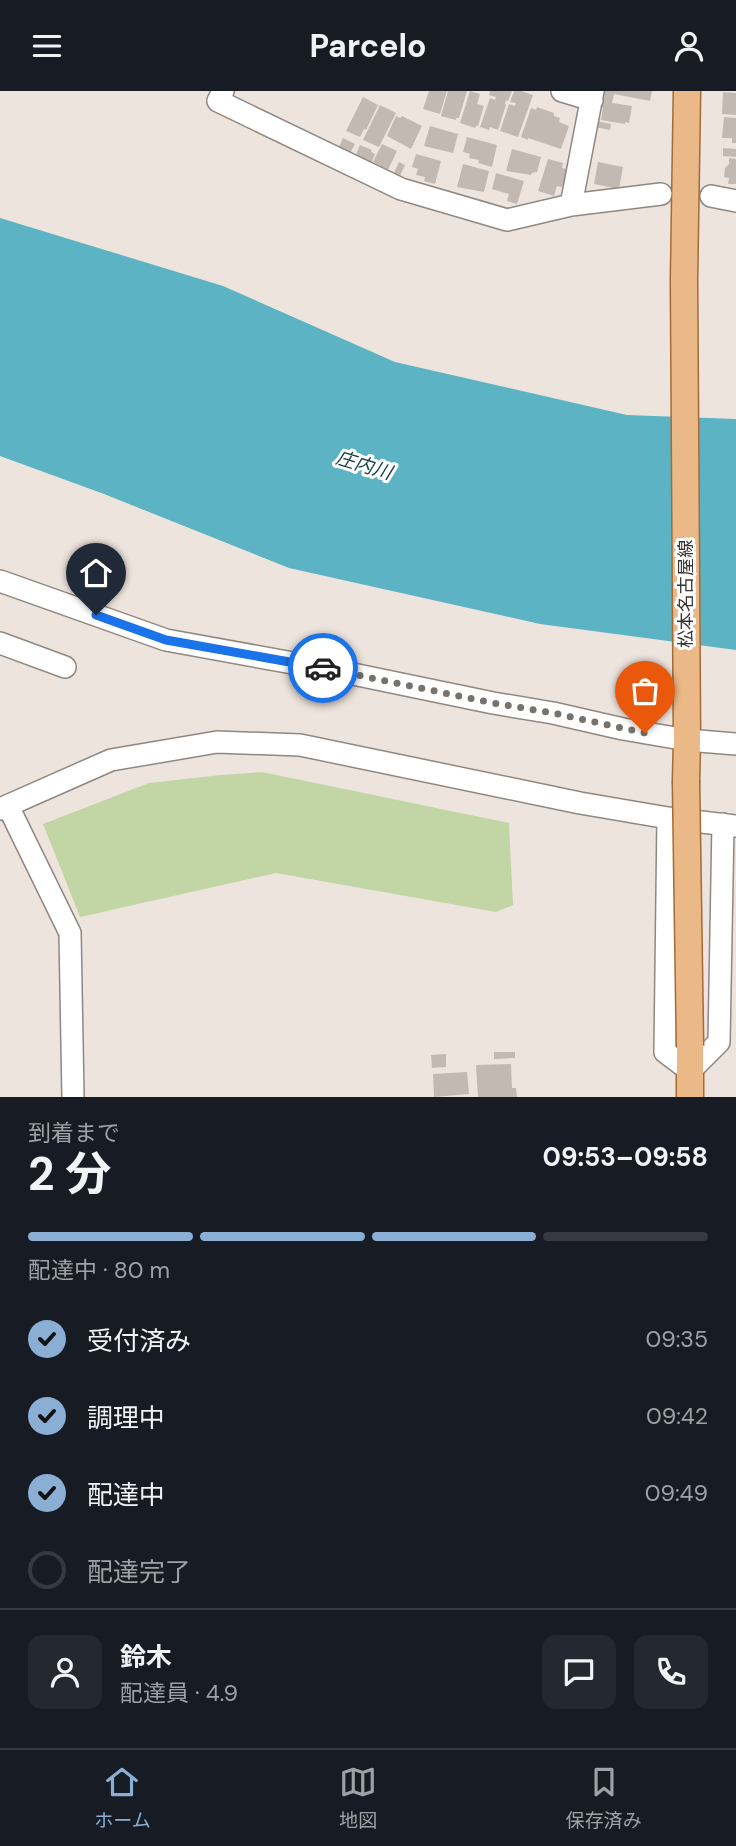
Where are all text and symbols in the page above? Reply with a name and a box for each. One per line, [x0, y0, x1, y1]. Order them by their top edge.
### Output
text: Parcelo [310, 25, 426, 67]
icon: menu [28, 27, 66, 65]
icon: person [670, 27, 708, 65]
water label: 庄内川 [333, 445, 397, 486]
street label: 松本名古屋線 [674, 540, 698, 648]
pin [66, 543, 126, 615]
icon: home [77, 554, 115, 592]
courier [288, 633, 358, 703]
icon: car [304, 649, 342, 687]
pin [615, 661, 675, 733]
icon: bag [626, 672, 664, 710]
text: 到着まで [28, 1118, 120, 1148]
text: 09:53–09:58 [543, 1140, 708, 1174]
text: 2 分 [28, 1144, 111, 1204]
text: 配達中 · 80 m [28, 1255, 170, 1285]
icon: check [28, 1320, 66, 1358]
text: 受付済み [87, 1324, 191, 1358]
text: 09:35 [646, 1324, 708, 1354]
icon: check [28, 1397, 66, 1435]
text: 調理中 [87, 1401, 165, 1435]
text: 09:42 [646, 1401, 708, 1431]
icon: check [28, 1474, 66, 1512]
text: 配達中 [87, 1478, 165, 1512]
text: 09:49 [645, 1478, 708, 1508]
text: 配達完了 [87, 1555, 191, 1589]
button: person [28, 1635, 102, 1709]
button: chat [542, 1635, 616, 1709]
button: phone [634, 1635, 708, 1709]
text: 鈴木 [120, 1640, 172, 1674]
text: 配達員 · 4.9 [120, 1678, 238, 1708]
tab: ホーム [94, 1763, 151, 1833]
tab: 地図 [339, 1763, 377, 1833]
tab: 保存済み [566, 1763, 642, 1833]

